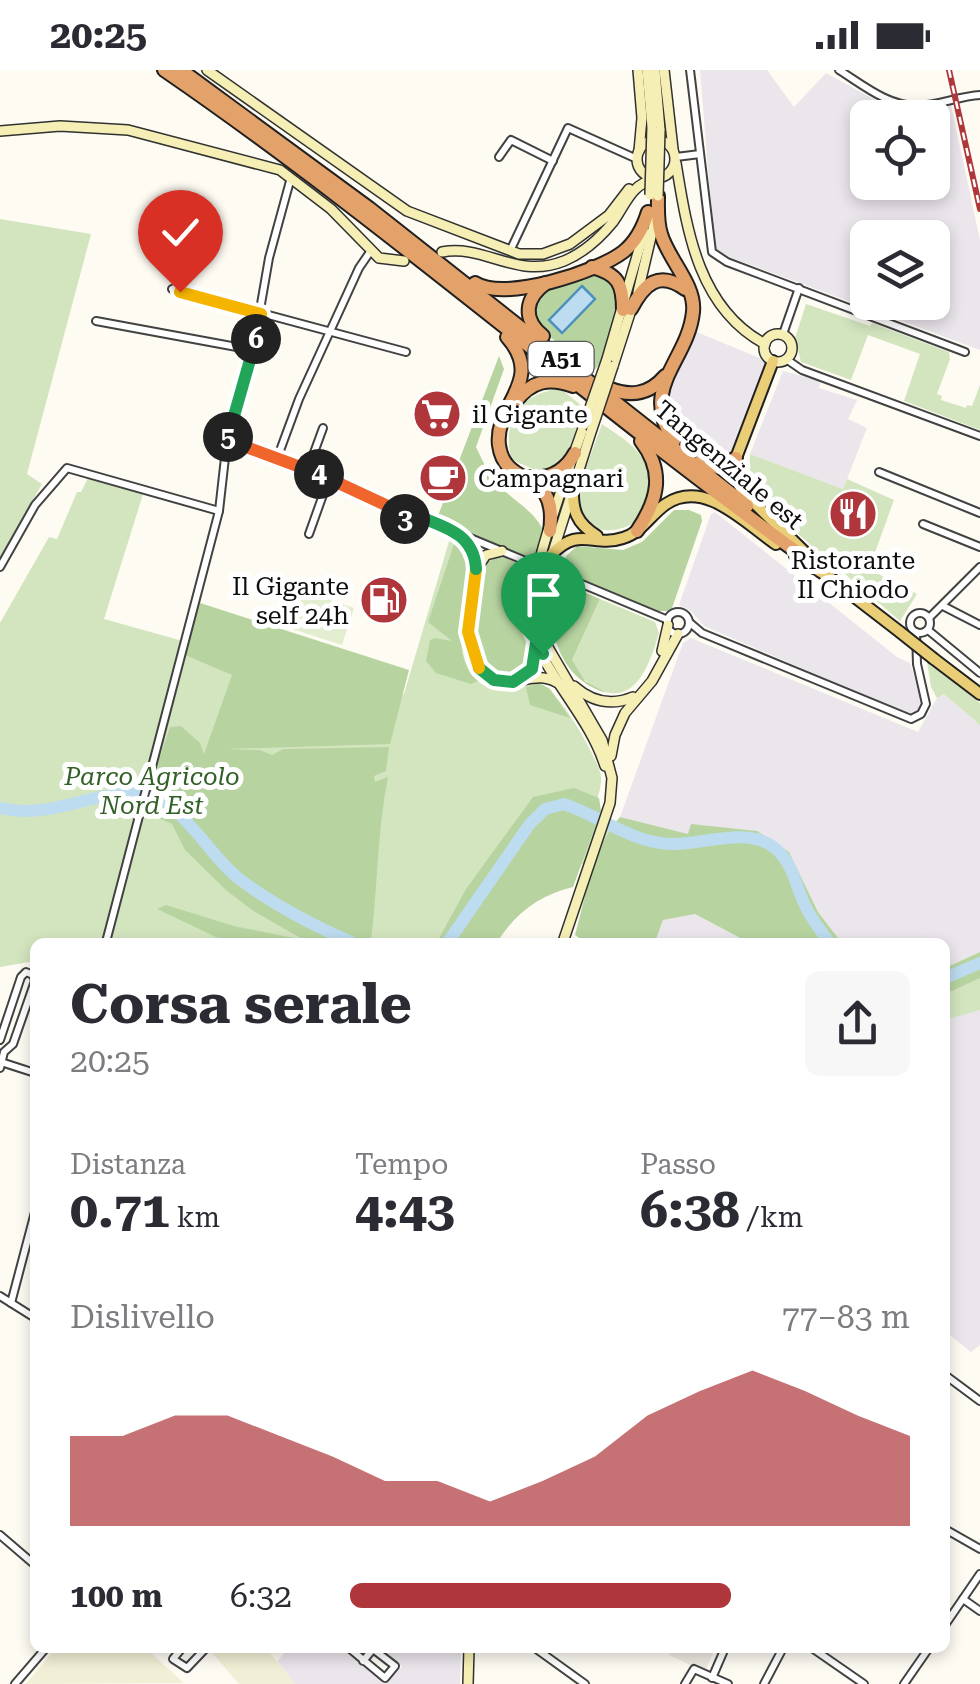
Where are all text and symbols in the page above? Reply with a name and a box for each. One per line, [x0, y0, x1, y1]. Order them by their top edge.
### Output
text: 20:25 [50, 13, 147, 57]
map controls [850, 100, 950, 320]
button: locate [850, 100, 950, 200]
pin [138, 190, 223, 293]
icon: check [153, 205, 208, 260]
button: layers [850, 220, 950, 320]
pin: 6 [231, 314, 281, 364]
text: 6 [248, 322, 264, 355]
road number: A51 [528, 342, 594, 376]
supermarket icon: il Gigante [411, 388, 463, 440]
street label: Tangenziale est [649, 395, 809, 535]
place label: il Gigante [472, 400, 588, 429]
pin: 5 [203, 412, 253, 462]
text: 5 [220, 420, 236, 453]
pin: 4 [294, 449, 344, 499]
cafe icon: Campagnari [417, 452, 469, 504]
text: 4 [311, 457, 327, 490]
place label: Campagnari [478, 464, 624, 493]
restaurant icon: Ristorante Il Chiodo [827, 488, 879, 540]
pin: 3 [380, 494, 430, 544]
text: 3 [397, 502, 413, 535]
place label: Ristorante Il Chiodo [791, 546, 915, 604]
pin [501, 552, 586, 655]
icon: arrive [516, 567, 571, 622]
place label: Il Gigante self 24h [232, 572, 349, 630]
fuel station icon: Il Gigante self 24h [358, 574, 410, 626]
park label: Parco Agricolo Nord Est [63, 762, 240, 820]
button: share [805, 971, 910, 1076]
text: Corsa serale [70, 972, 412, 1036]
text: 20:25 [70, 1042, 150, 1080]
text: Distanza [70, 1148, 186, 1181]
text: Tempo [355, 1148, 448, 1181]
text: Passo [640, 1148, 716, 1181]
text: 0.71 [70, 1181, 170, 1239]
text: 4:43 [355, 1181, 455, 1239]
text: 6:38 [640, 1181, 740, 1239]
text: km [170, 1201, 220, 1234]
text: /km [740, 1201, 803, 1234]
text: Dislivello [70, 1298, 215, 1336]
text: 77–83 m [782, 1298, 910, 1336]
text: 100 m [70, 1577, 163, 1615]
text: 6:32 [230, 1577, 292, 1615]

